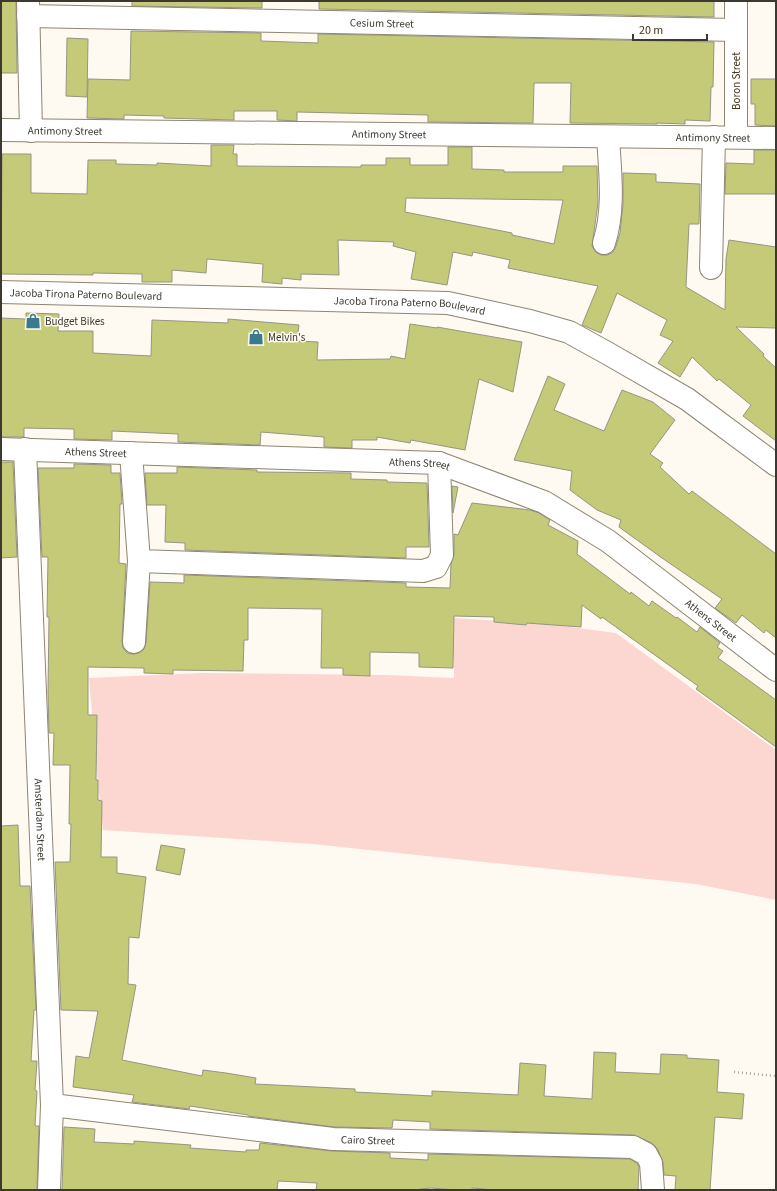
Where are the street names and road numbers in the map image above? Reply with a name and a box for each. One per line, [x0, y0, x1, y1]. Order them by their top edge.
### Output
street label: Cesium Street [350, 15, 414, 32]
street label: Boron Street [729, 52, 744, 110]
street label: Antimony Street [28, 123, 103, 139]
street label: Antimony Street [352, 127, 427, 142]
street label: Antimony Street [676, 130, 751, 146]
street label: Jacoba Tirona Paterno Boulevard [9, 285, 162, 304]
street label: Jacoba Tirona Paterno Boulevard [333, 293, 487, 319]
street label: Athens Street [65, 444, 127, 461]
street label: Athens Street [389, 454, 452, 475]
street label: Athens Street [682, 596, 740, 645]
street label: Amsterdam Street [31, 778, 49, 862]
street label: Cairo Street [341, 1132, 395, 1149]

